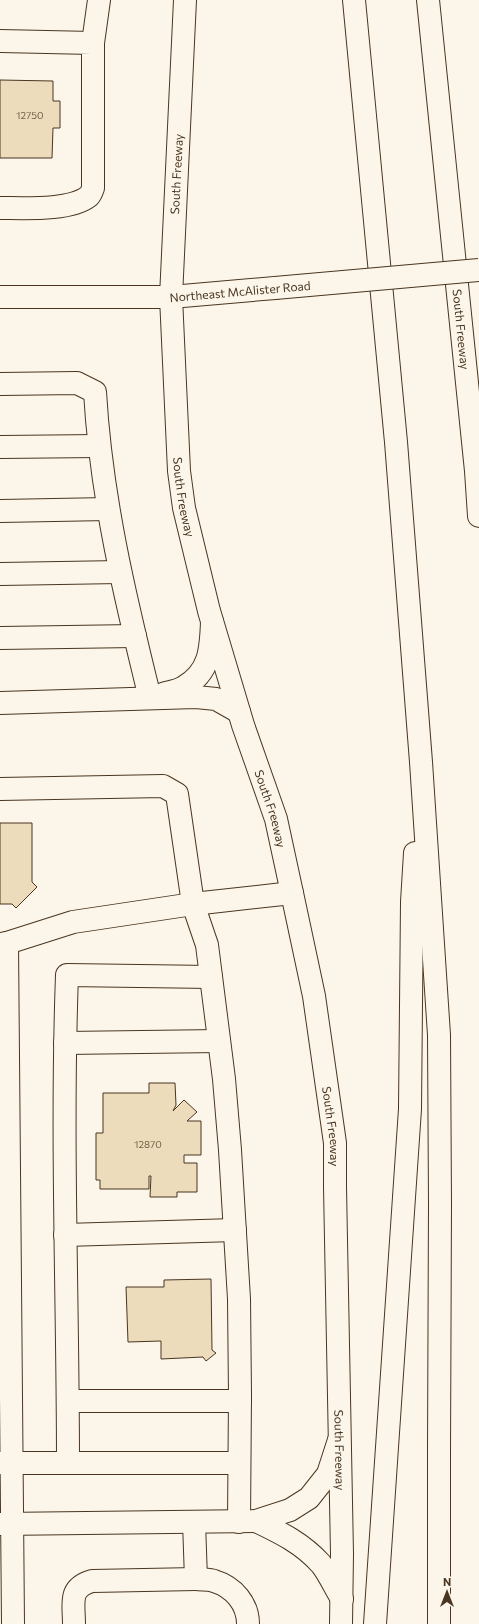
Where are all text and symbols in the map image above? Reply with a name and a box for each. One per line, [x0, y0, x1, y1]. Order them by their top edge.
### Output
house number: 12750 [16, 109, 44, 121]
street label: South Freeway [167, 133, 185, 215]
street label: Northeast McAlister Road [169, 278, 311, 304]
street label: South Freeway [451, 288, 473, 370]
street label: South Freeway [171, 457, 198, 538]
street label: South Freeway [252, 768, 289, 849]
street label: South Freeway [320, 1085, 342, 1166]
house number: 12870 [134, 1138, 162, 1150]
street label: South Freeway [332, 1409, 348, 1491]
north arrow [427, 1572, 467, 1612]
text: N [443, 1575, 451, 1588]

